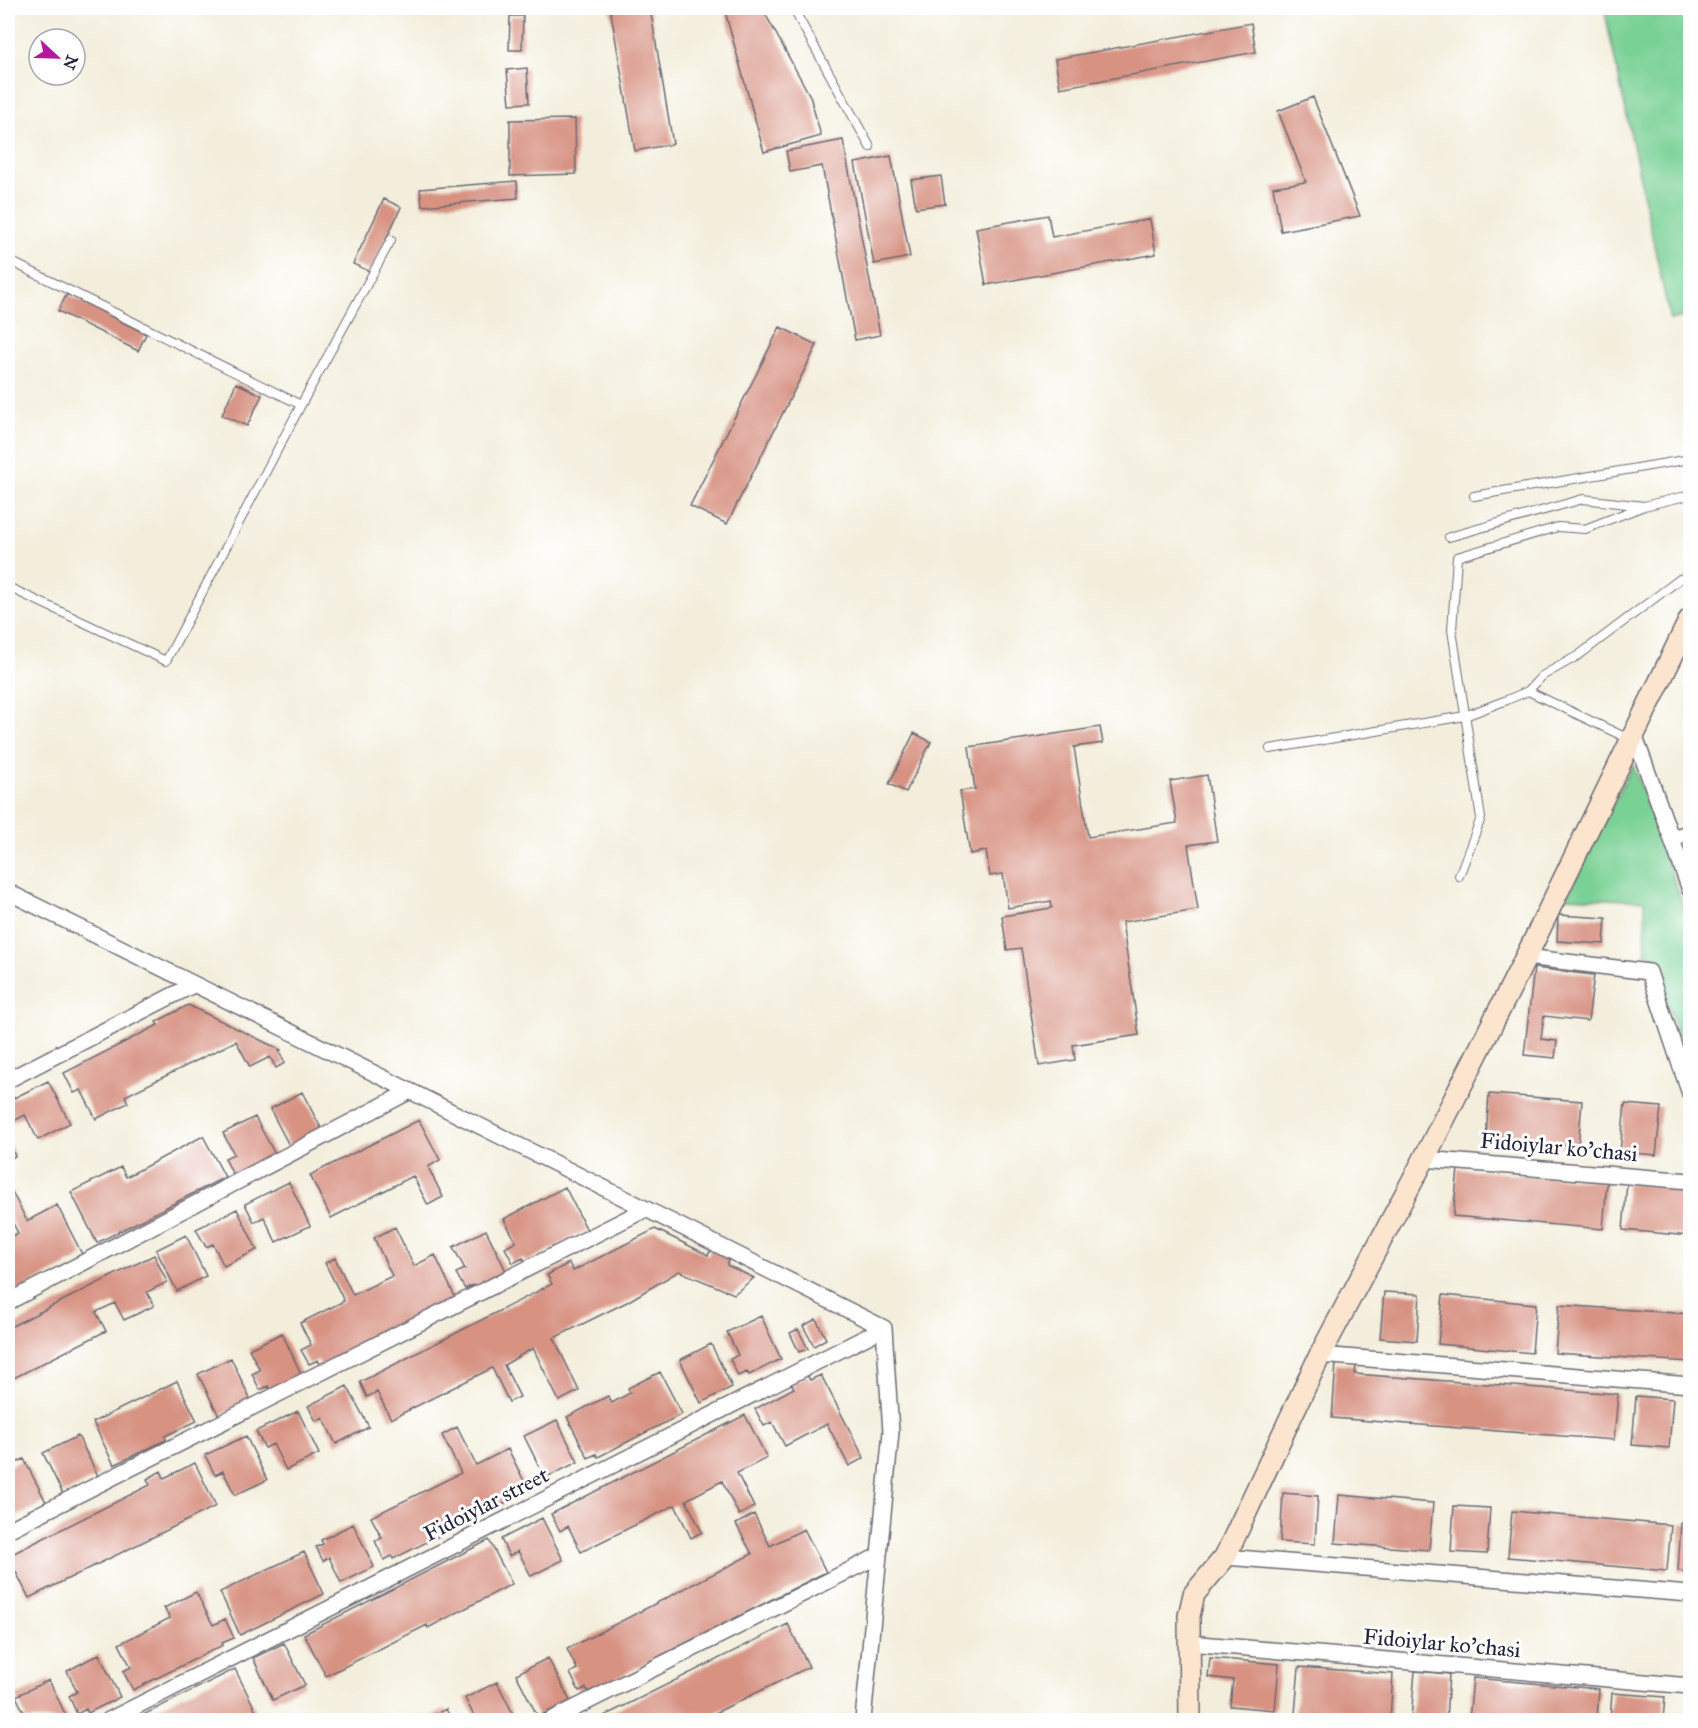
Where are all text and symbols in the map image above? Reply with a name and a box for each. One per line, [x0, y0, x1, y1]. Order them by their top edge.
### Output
north arrow [27, 27, 87, 87]
text: N [59, 53, 82, 73]
street label: Fidoiylar ko'chasi [1479, 1127, 1639, 1167]
street label: Fidoiylar street [419, 1461, 553, 1547]
street label: Fidoiylar ko'chasi [1362, 1623, 1522, 1663]

